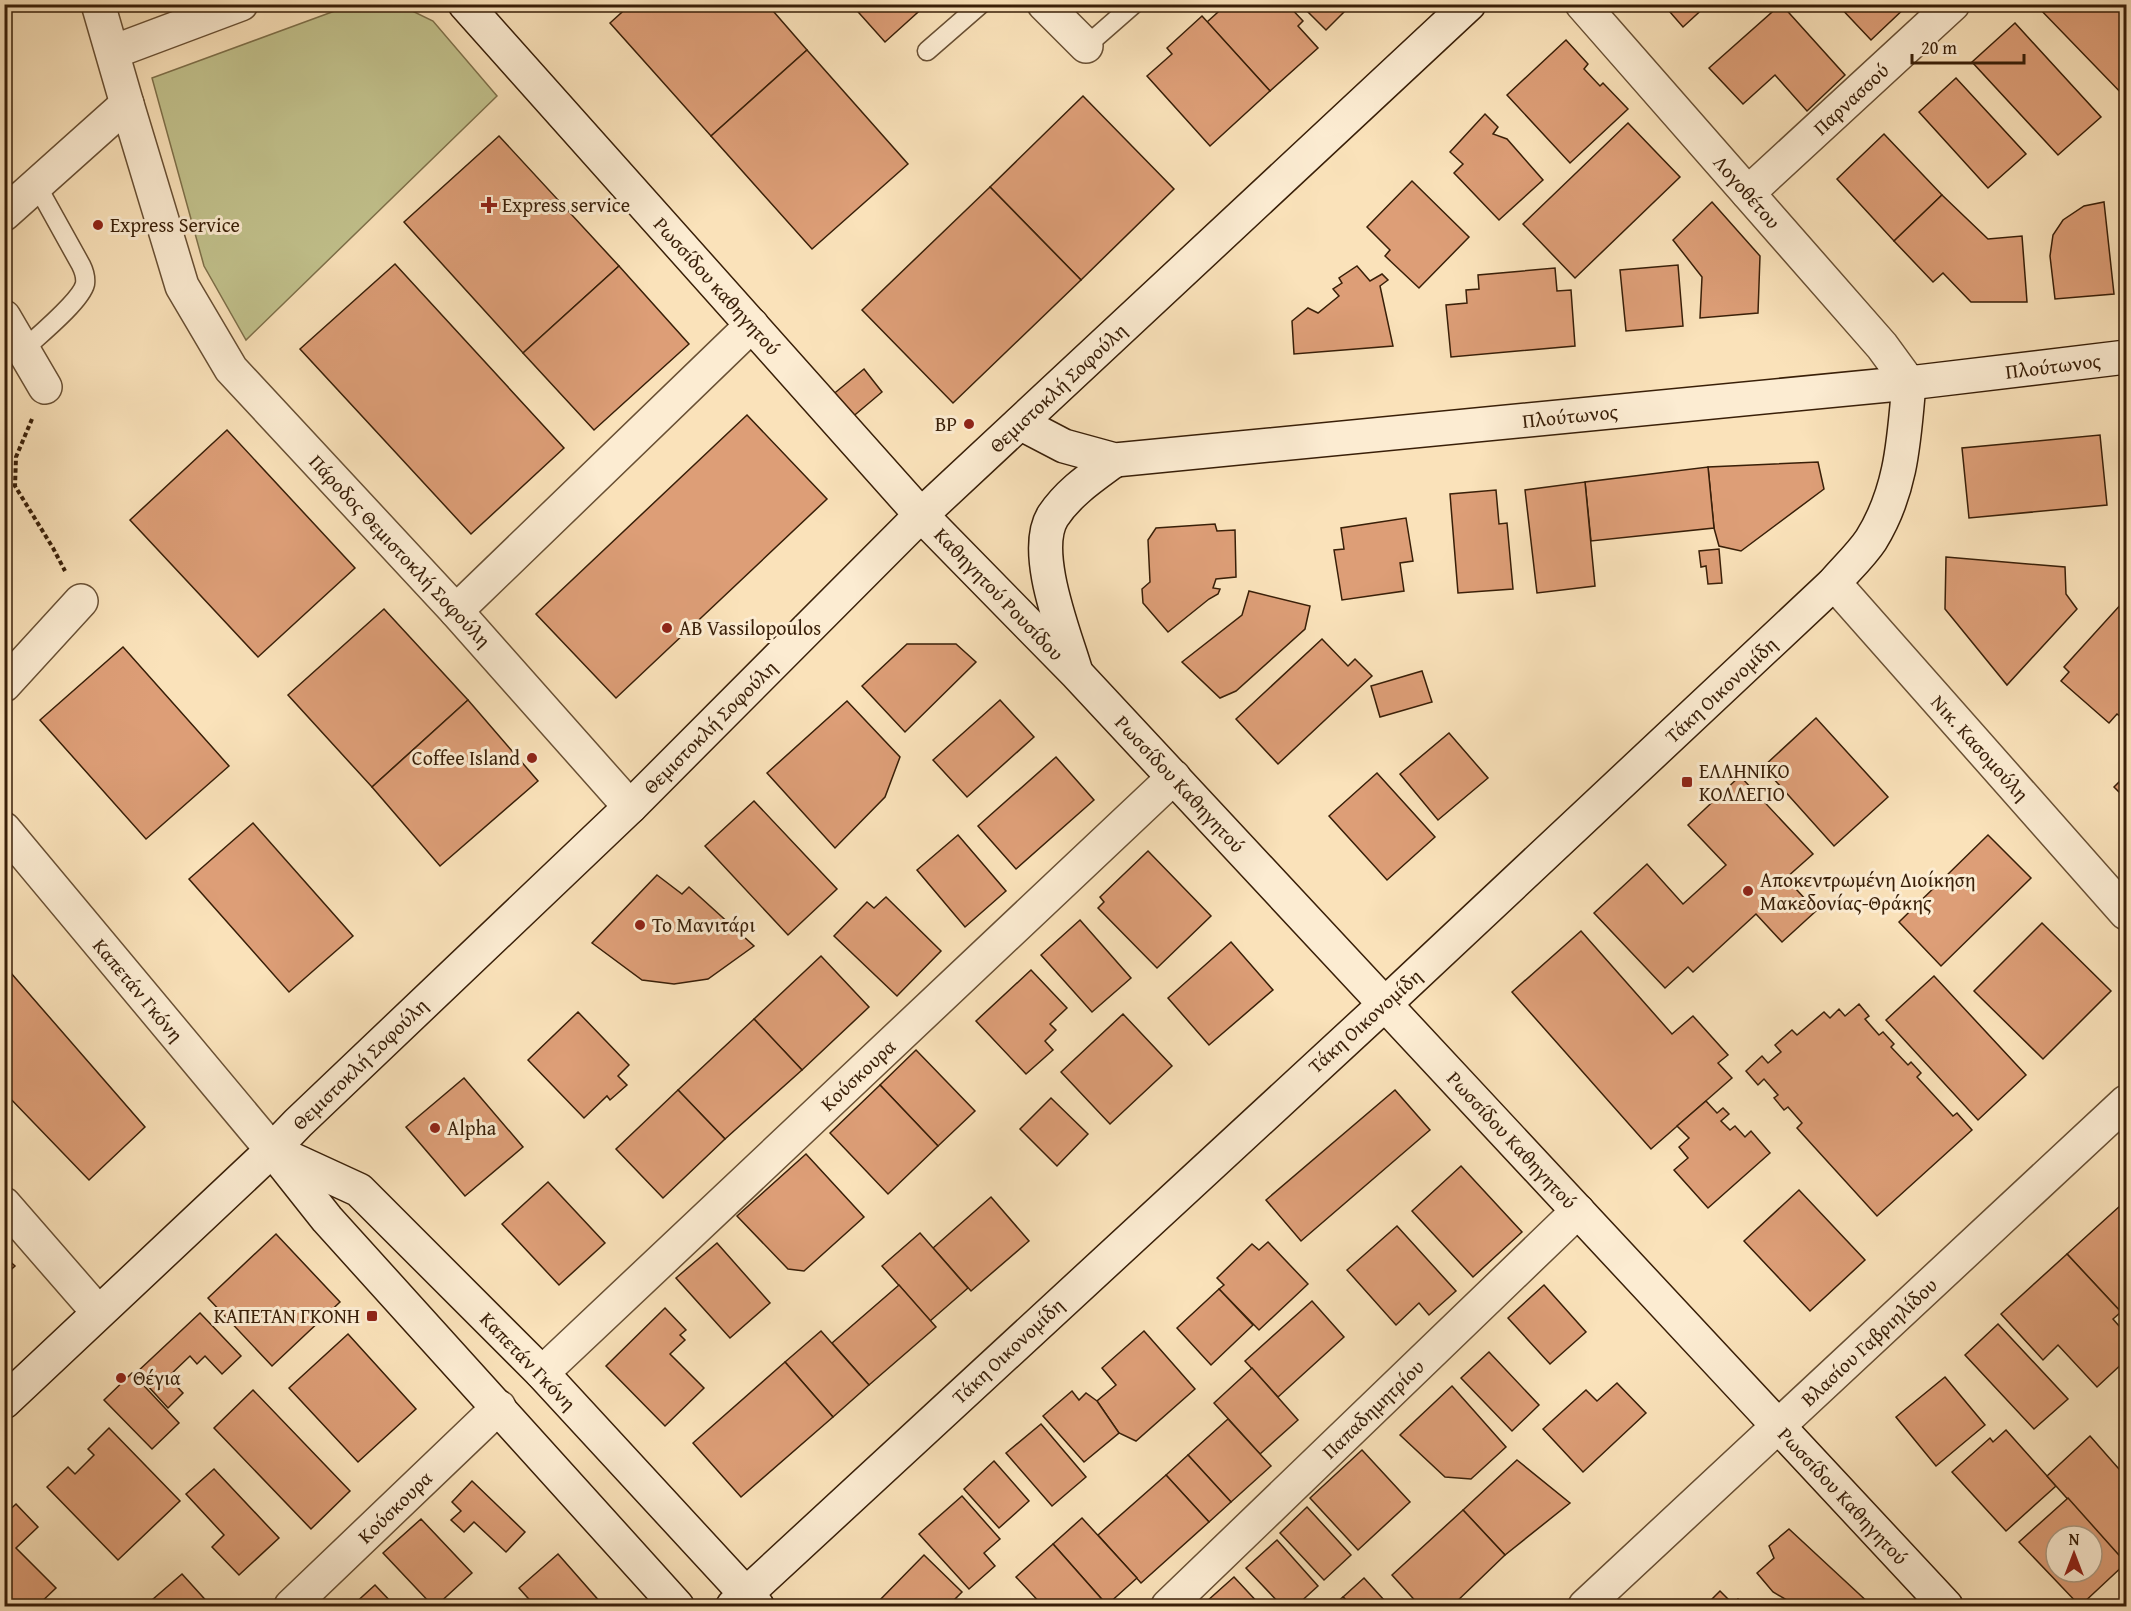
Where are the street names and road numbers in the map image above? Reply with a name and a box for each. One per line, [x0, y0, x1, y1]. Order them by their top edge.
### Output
street label: Παρνασσού [1806, 56, 1895, 141]
street label: Λογοθέτου [1707, 148, 1788, 235]
street label: Ρωσσίδου καθηγητού [647, 210, 788, 361]
street label: Θεμιστοκλή Σοφούλη [982, 316, 1133, 459]
street label: Πλούτωνος [2004, 345, 2103, 386]
street label: Πλούτωνος [1521, 396, 1620, 435]
street label: Πάροδος Θεμιστοκλή Σοφούλη [303, 447, 498, 654]
street label: Καθηγητού Ρουσίδου [928, 521, 1071, 667]
street label: Τάκη Οικονομίδη [1658, 630, 1783, 749]
street label: Θεμιστοκλή Σοφούλη [636, 653, 783, 800]
street label: Νικ. Κασομούλη [1925, 688, 2036, 807]
street label: Ρωσσίδου Καθηγητού [1109, 708, 1252, 859]
street label: Καπετάν Γκόνη [86, 931, 190, 1048]
street label: Τάκη Οικονομίδη [1301, 962, 1428, 1080]
street label: Θεμιστοκλή Σοφούλη [285, 991, 434, 1136]
street label: Κούσκουρα [813, 1032, 902, 1117]
street label: Ρωσσίδου Καθηγητού [1441, 1064, 1584, 1215]
street label: Βλασίου Γαβριηλίδου [1794, 1271, 1943, 1413]
street label: Τάκη Οικονομίδη [945, 1291, 1070, 1410]
street label: Καπετάν Γκόνη [474, 1305, 583, 1417]
street label: Παπαδημητρίου [1315, 1352, 1430, 1465]
street label: Ρωσσίδου Καθηγητού [1772, 1420, 1915, 1571]
street label: Κούσκουρα [351, 1463, 439, 1550]

